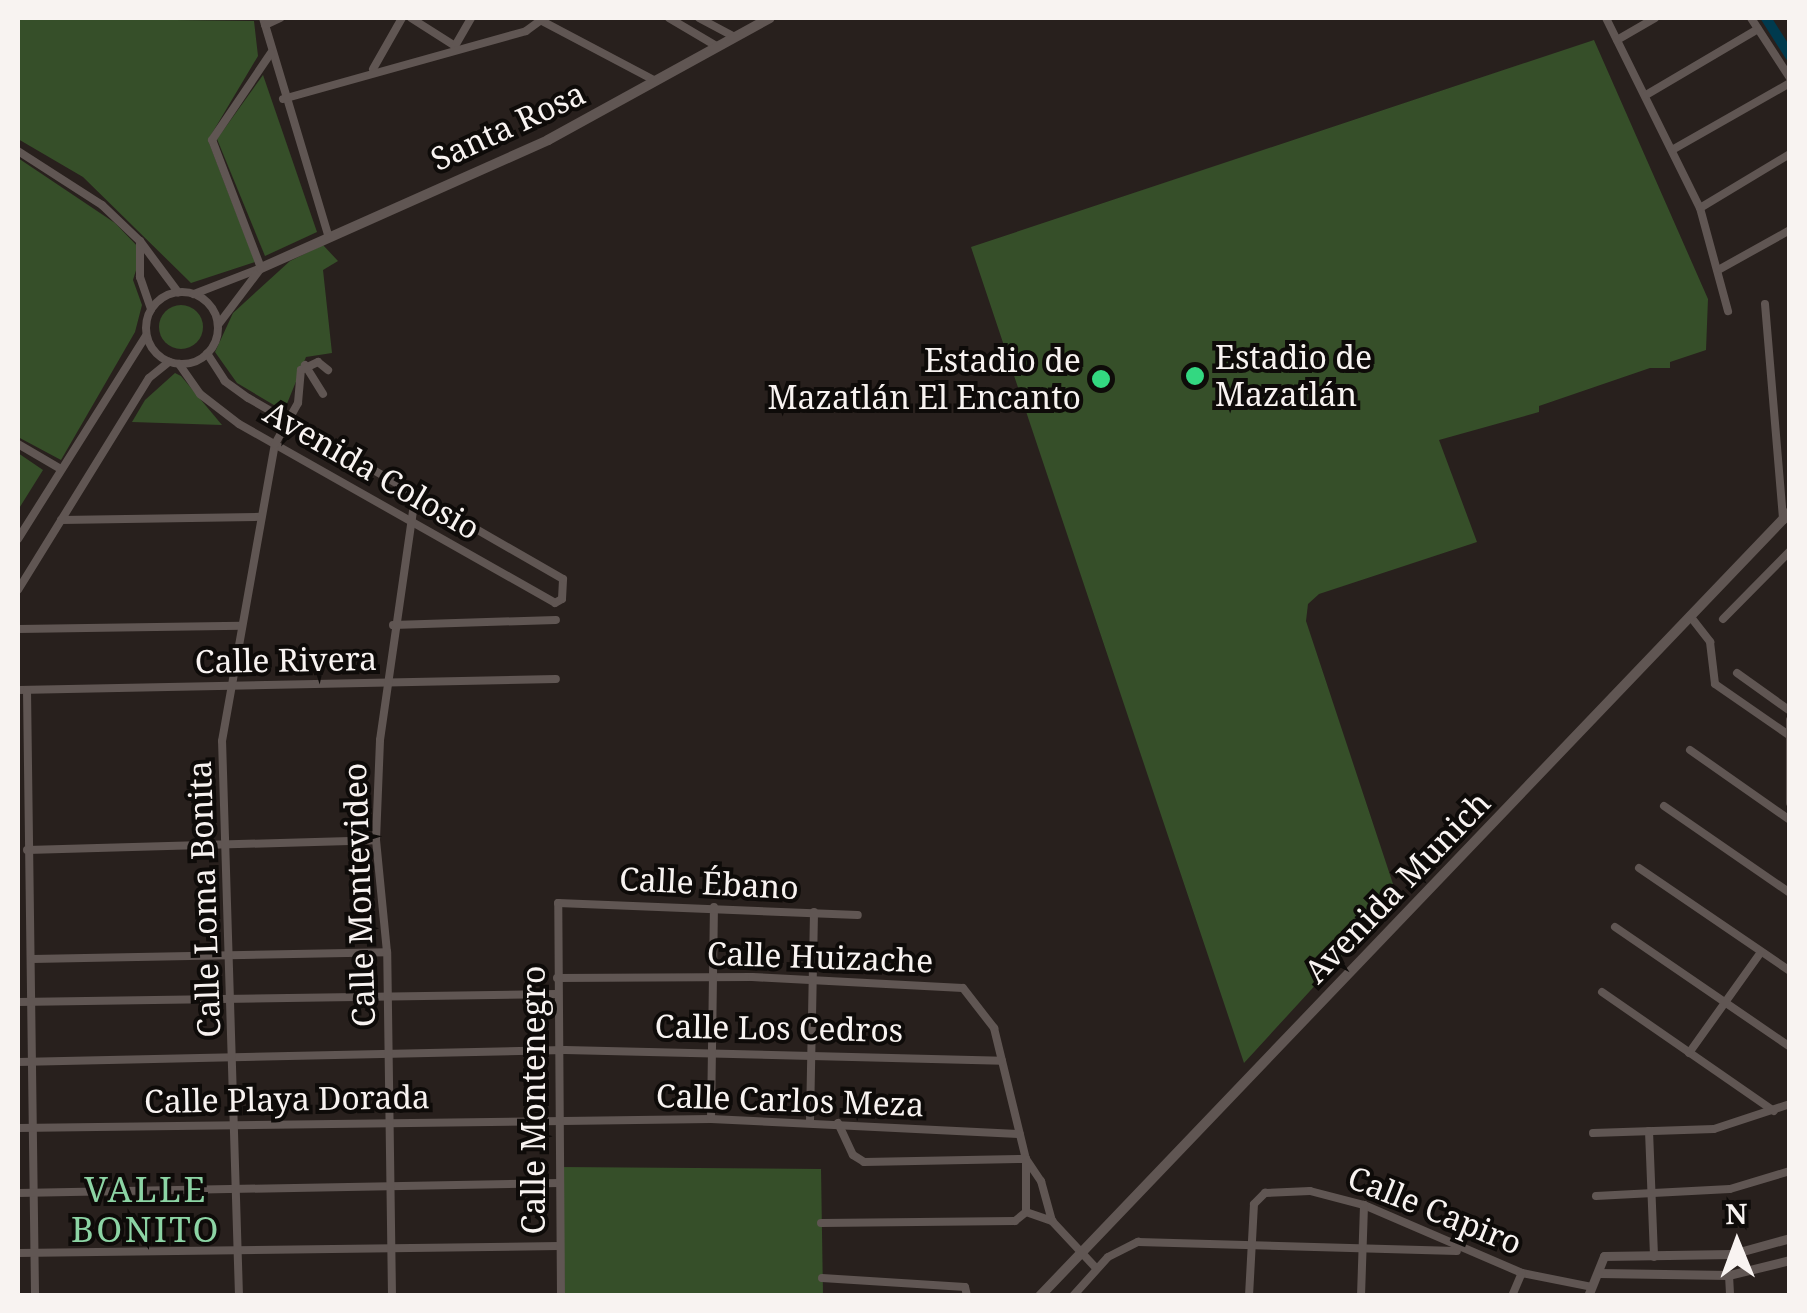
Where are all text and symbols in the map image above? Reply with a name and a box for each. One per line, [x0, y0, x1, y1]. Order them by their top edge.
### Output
street label: Santa Rosa [425, 74, 591, 178]
place label: Estadio de Mazatlán [1215, 339, 1372, 414]
place label: Estadio de Mazatlán El Encanto [768, 342, 1081, 417]
marker: Estadio de Mazatlán [1184, 365, 1206, 387]
marker: Estadio de Mazatlán El Encanto [1090, 368, 1112, 390]
street label: Avenida Colosio [257, 393, 487, 547]
street label: Calle Rivera [195, 639, 377, 681]
street label: Calle Loma Bonita [180, 760, 228, 1038]
street label: Calle Montevideo [335, 762, 383, 1028]
street label: Avenida Munich [1296, 784, 1498, 990]
street label: Calle Ébano [618, 859, 800, 907]
street label: Calle Huizache [706, 934, 934, 980]
street label: Calle Montenegro [514, 966, 552, 1234]
street label: Calle Los Cedros [654, 1007, 904, 1049]
street label: Calle Carlos Meza [655, 1076, 925, 1124]
street label: Calle Playa Dorada [144, 1077, 430, 1121]
street label: Calle Capiro [1342, 1158, 1528, 1262]
district label: VALLE BONITO [71, 1168, 221, 1250]
north arrow [1687, 1193, 1787, 1293]
text: N [1725, 1194, 1748, 1232]

